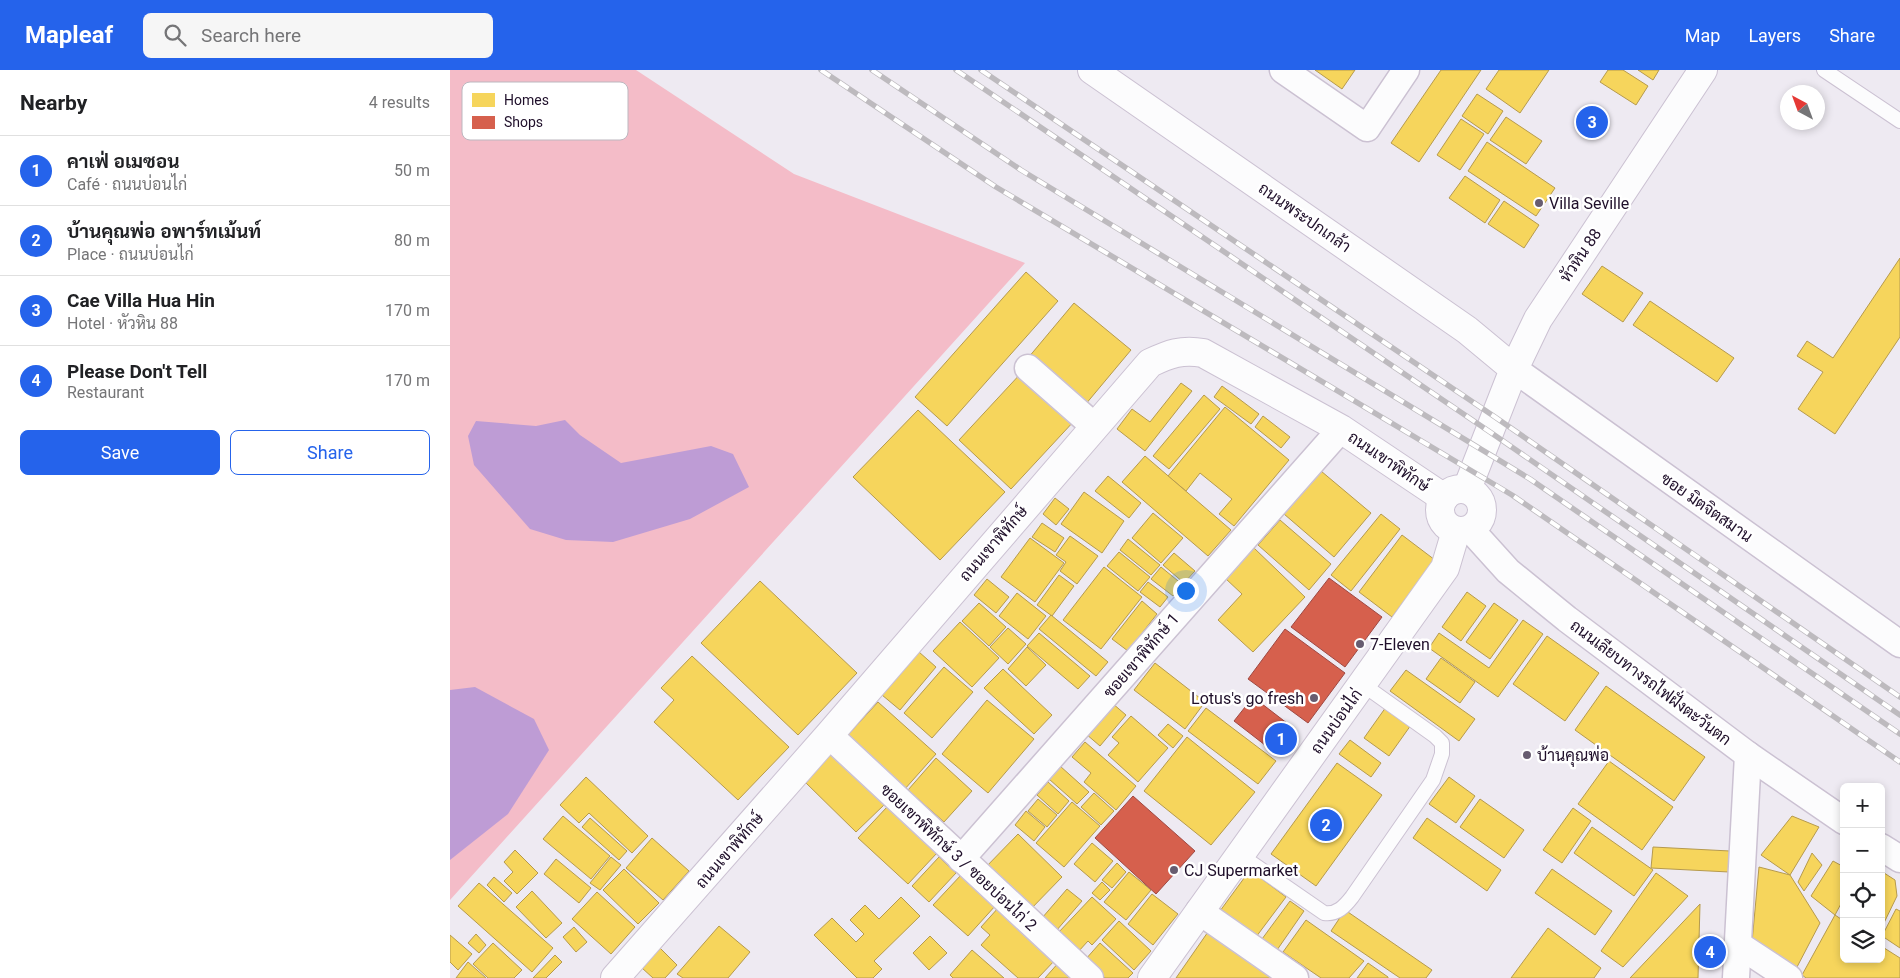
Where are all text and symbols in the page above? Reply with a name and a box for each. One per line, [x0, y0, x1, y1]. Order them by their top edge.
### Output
search box [143, 13, 493, 58]
text: Mapleaf [25, 21, 113, 49]
icon: search [161, 21, 189, 49]
text: Search here [201, 24, 301, 47]
text: Map [1685, 25, 1720, 46]
text: Layers [1748, 25, 1801, 46]
text: Share [1829, 25, 1875, 46]
legend [462, 82, 628, 140]
north arrow [1780, 85, 1825, 130]
text: Nearby [20, 91, 87, 115]
text: Homes [504, 92, 549, 108]
text: 4 results [369, 93, 430, 112]
pin: 3 [1576, 103, 1608, 141]
text: Shops [504, 114, 543, 130]
text: คาเฟ่ อเมซอน [67, 150, 180, 173]
text: 1 [31, 161, 41, 180]
text: 50 m [394, 161, 430, 180]
text: Café · ถนนบ่อนไก่ [67, 175, 187, 194]
street label: ถนนพระปกเกล้า [1255, 178, 1355, 256]
place label: Villa Seville [1549, 194, 1629, 213]
marker: Villa Seville [1533, 197, 1545, 209]
text: บ้านคุณพ่อ อพาร์ทเม้นท์ [67, 220, 261, 243]
street label: หัวหิน 88 [1555, 224, 1605, 286]
text: 2 [31, 231, 41, 250]
text: 80 m [394, 231, 430, 250]
text: Place · ถนนบ่อนไก่ [67, 245, 194, 264]
text: Cae Villa Hua Hin [67, 289, 215, 312]
text: 3 [31, 301, 41, 320]
text: 170 m [385, 301, 430, 320]
text: Hotel · หัวหิน 88 [67, 314, 178, 333]
text: Please Don't Tell [67, 360, 207, 383]
text: 4 [31, 371, 41, 390]
text: 170 m [385, 371, 430, 390]
text: Restaurant [67, 383, 144, 402]
street label: ถนนเขาพิทักษ์ [1344, 425, 1435, 496]
button: Save [20, 430, 220, 475]
button: Share [230, 430, 430, 475]
street label: ซอย มิตจิตสมาน [1657, 469, 1756, 546]
street label: ถนนเขาพิทักษ์ [953, 500, 1031, 585]
your location [1173, 578, 1199, 604]
street label: ซอยเขาพิทักษ์ 1 [1097, 607, 1183, 701]
street label: ถนนเลียบทางรถไฟฝั่งตะวันตก [1567, 612, 1738, 749]
place label: 7-Eleven [1370, 635, 1430, 654]
marker: 7-Eleven [1354, 638, 1366, 650]
street label: ถนนบ่อนไก่ [1305, 684, 1366, 757]
place label: Lotus's go fresh [1191, 689, 1304, 708]
marker: Lotus's go fresh [1308, 692, 1320, 704]
pin: 1 [1265, 720, 1297, 758]
place label: บ้านคุณพ่อ [1537, 745, 1609, 767]
marker: บ้านคุณพ่อ [1521, 749, 1533, 761]
street label: ซอยเขาพิทักษ์ 3 / ซอยบ่อนไก่ 2 [877, 778, 1043, 935]
map controls [1840, 783, 1885, 963]
button: + [1840, 783, 1885, 828]
pin: 2 [1310, 806, 1342, 844]
street label: ถนนเขาพิทักษ์ [689, 807, 767, 892]
button: − [1840, 828, 1885, 873]
place label: CJ Supermarket [1184, 861, 1298, 880]
marker: CJ Supermarket [1168, 864, 1180, 876]
button: locate [1840, 873, 1885, 918]
button: layers [1840, 918, 1885, 963]
pin: 4 [1694, 933, 1726, 971]

